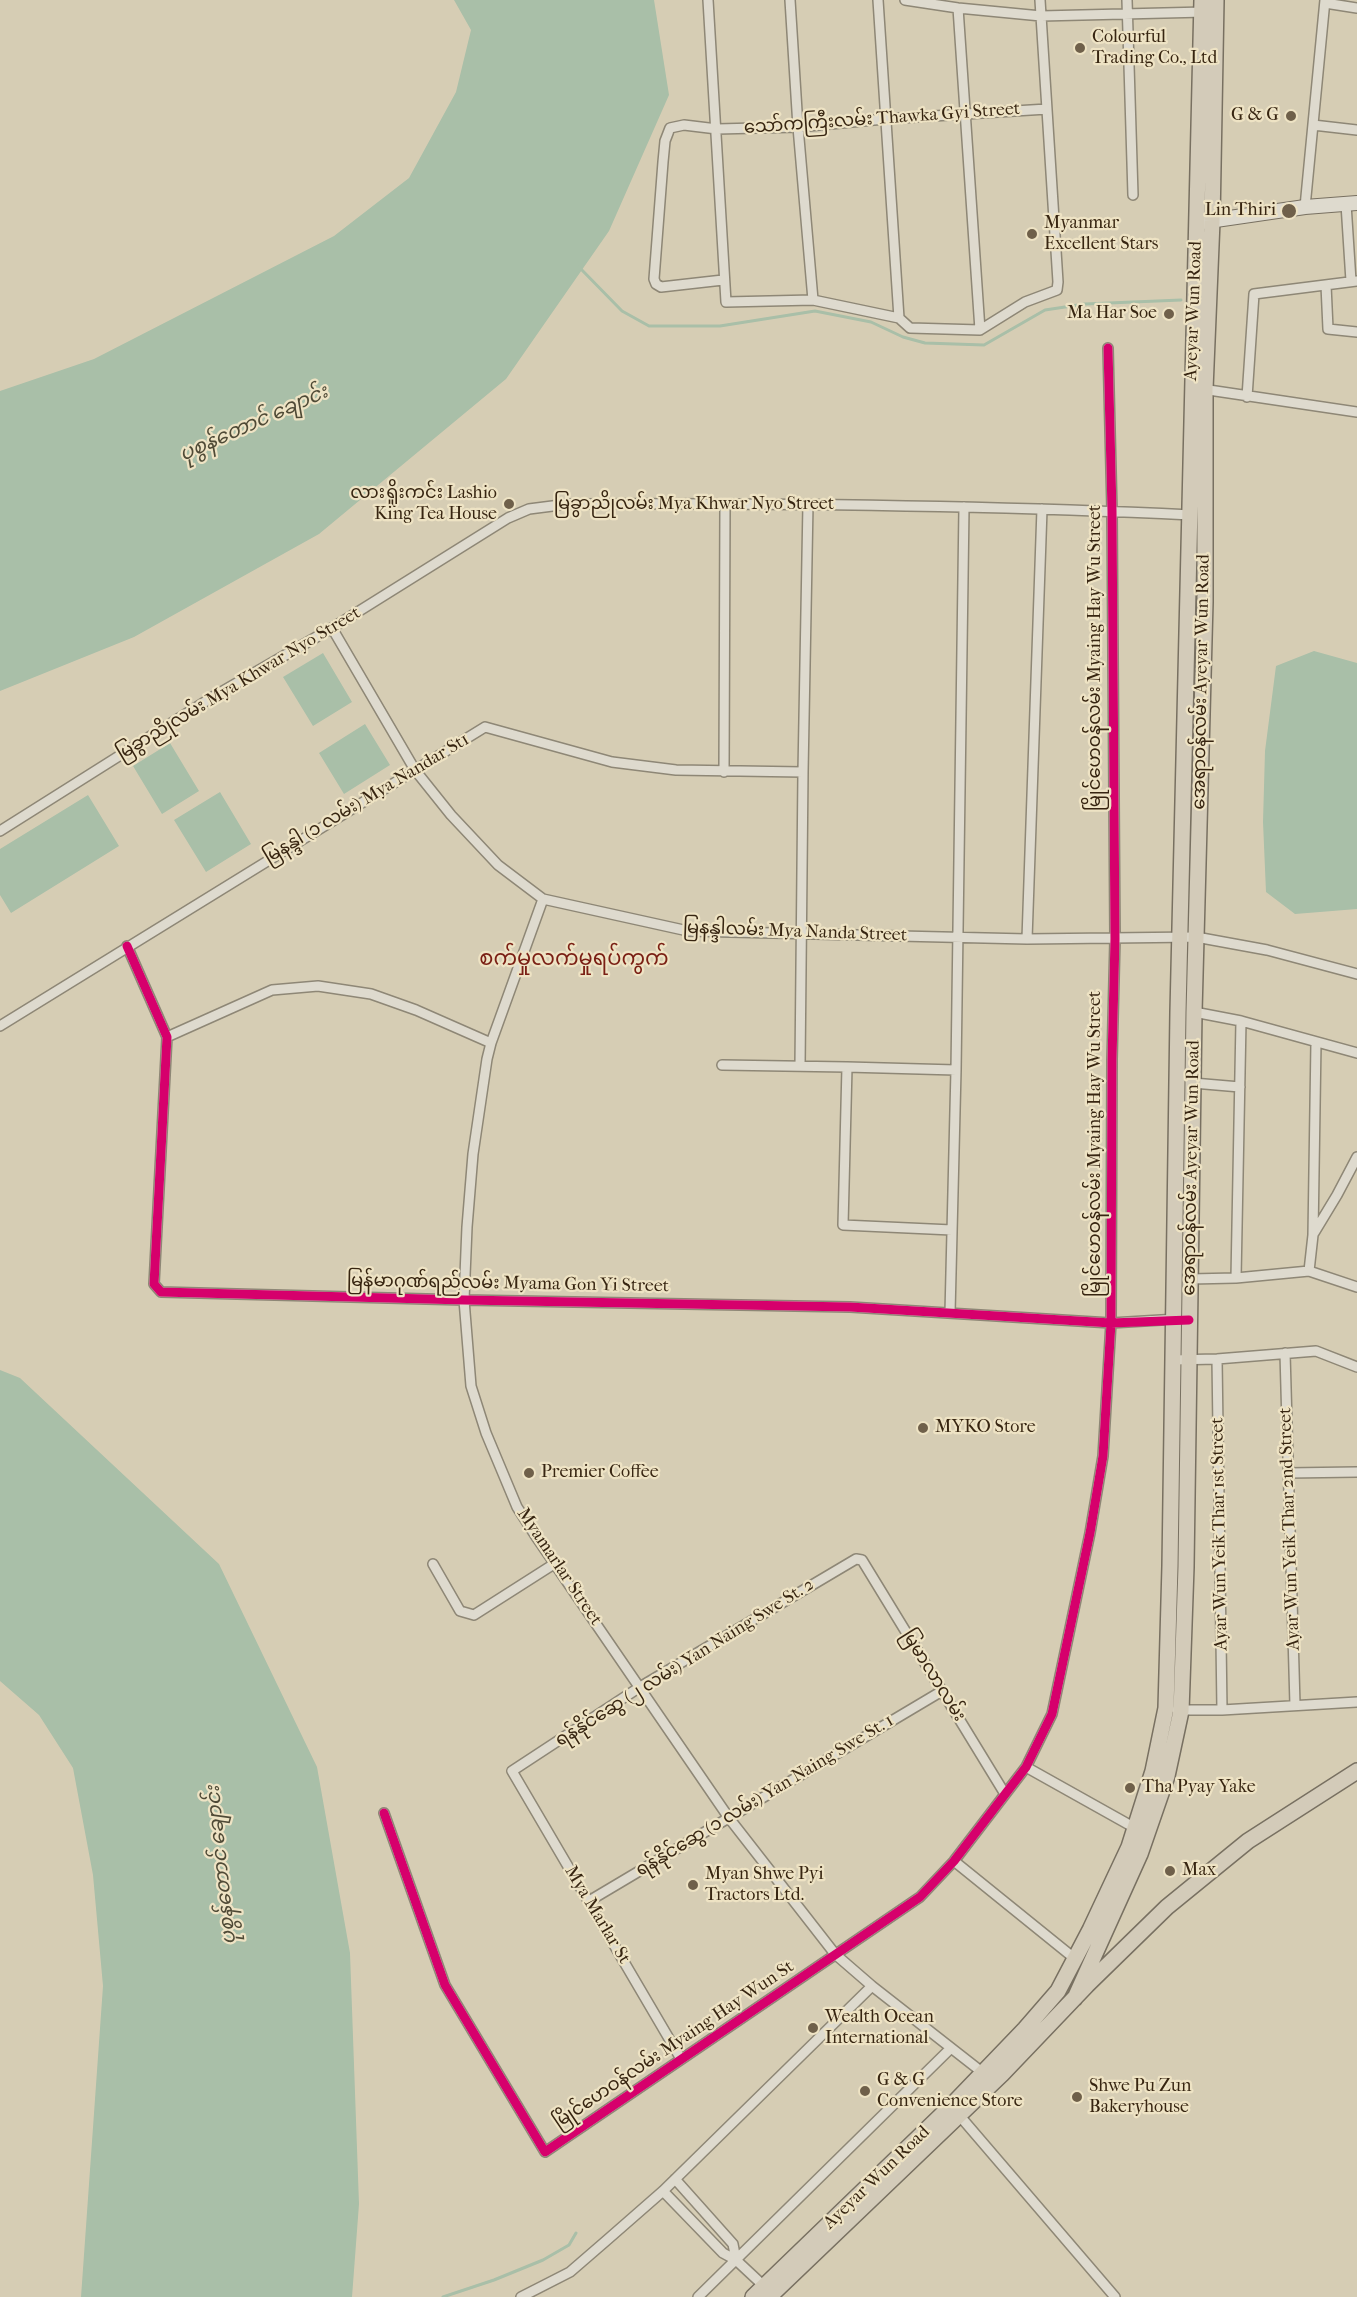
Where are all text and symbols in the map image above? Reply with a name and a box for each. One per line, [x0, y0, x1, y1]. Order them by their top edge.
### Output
place label: Colourful Trading Co., Ltd [1092, 27, 1217, 70]
marker: Colourful Trading Co., Ltd [1073, 41, 1087, 55]
street label: သော်ကကြီးလမ်း Thawka Gyi Street [743, 99, 1021, 139]
place label: G & G [1231, 105, 1279, 127]
marker: G & G [1284, 109, 1298, 123]
place label: Lin Thiri [1205, 200, 1276, 222]
marker: Lin Thiri [1280, 202, 1298, 220]
place label: Myanmar Excellent Stars [1044, 213, 1158, 256]
marker: Myanmar Excellent Stars [1025, 227, 1039, 241]
street label: Ayeyar Wun Road [1181, 241, 1207, 381]
place label: Ma Har Soe [1067, 303, 1157, 325]
marker: Ma Har Soe [1162, 307, 1176, 321]
water label: ပုစွန်တောင် ချောင်း [176, 381, 332, 467]
place label: လားရှိုးကင်း Lashio King Tea House [350, 483, 497, 526]
street label: မြခွာညိုလမ်း Mya Khwar Nyo Street [554, 494, 834, 516]
marker: လားရှိုးကင်း Lashio King Tea House [502, 497, 516, 511]
street label: မြိုင်ဟေဝန်လမ်း Myaing Hay Wu Street [1085, 505, 1107, 811]
street label: အေရာဝန်လမ်း Ayeyar Wun Road [1189, 554, 1215, 810]
street label: မြခွာညိုလမ်း Mya Khwar Nyo Street [113, 603, 365, 765]
street label: မြနန္ဒါ (၁ လမ်း) Mya Nandar St1 [260, 729, 474, 869]
street label: မြနန္ဒါလမ်း Mya Nanda Street [683, 917, 907, 947]
district label: စက်မှုလက်မှုရပ်ကွက် [479, 947, 669, 973]
street label: မြိုင်ဟေဝန်လမ်း Myaing Hay Wu Street [1085, 991, 1107, 1297]
street label: အေရာဝန်လမ်း Ayeyar Wun Road [1179, 1040, 1205, 1296]
street label: မြန်မာဂုဏ်ရည်လမ်း Myama Gon Yi Street [347, 1270, 669, 1298]
street label: Ayar Wun Yeik Thar 2nd Street [1275, 1407, 1305, 1651]
place label: MYKO Store [935, 1417, 1036, 1439]
street label: Ayar Wun Yeik Thar 1st Street [1207, 1417, 1233, 1651]
marker: MYKO Store [916, 1421, 930, 1435]
place label: Premier Coffee [541, 1462, 659, 1484]
marker: Premier Coffee [522, 1466, 536, 1480]
street label: Myamarlar Street [512, 1504, 606, 1630]
street label: ရန်နိုင်ဆွေ (၂ လမ်း) Yan Naing Swe St. 2 [552, 1574, 818, 1752]
street label: မြမာလာလမ်း [896, 1626, 970, 1726]
street label: ရန်နိုင်ဆွေ (၁ လမ်း) Yan Naing Swe St. 1 [632, 1710, 898, 1882]
place label: Tha Pyay Yake [1142, 1777, 1256, 1799]
marker: Tha Pyay Yake [1123, 1781, 1137, 1795]
water label: ပုစွန်တောင် ချောင်း [202, 1784, 242, 1946]
place label: Max [1182, 1860, 1216, 1882]
street label: Mya Marlar St [559, 1862, 635, 1968]
place label: Myan Shwe Pyi Tractors Ltd. [705, 1864, 824, 1906]
marker: Max [1163, 1864, 1177, 1878]
marker: Myan Shwe Pyi Tractors Ltd. [686, 1878, 700, 1892]
street label: မြိုင်ဟေဝန်လမ်း Myaing Hay Wun St [550, 1956, 798, 2134]
place label: Wealth Ocean International [825, 2007, 934, 2050]
marker: Wealth Ocean International [806, 2021, 820, 2035]
place label: G & G Convenience Store [877, 2070, 1023, 2112]
place label: Shwe Pu Zun Bakeryhouse [1089, 2076, 1191, 2118]
marker: G & G Convenience Store [858, 2084, 872, 2098]
marker: Shwe Pu Zun Bakeryhouse [1070, 2090, 1084, 2104]
street label: Ayeyar Wun Road [819, 2122, 935, 2234]

